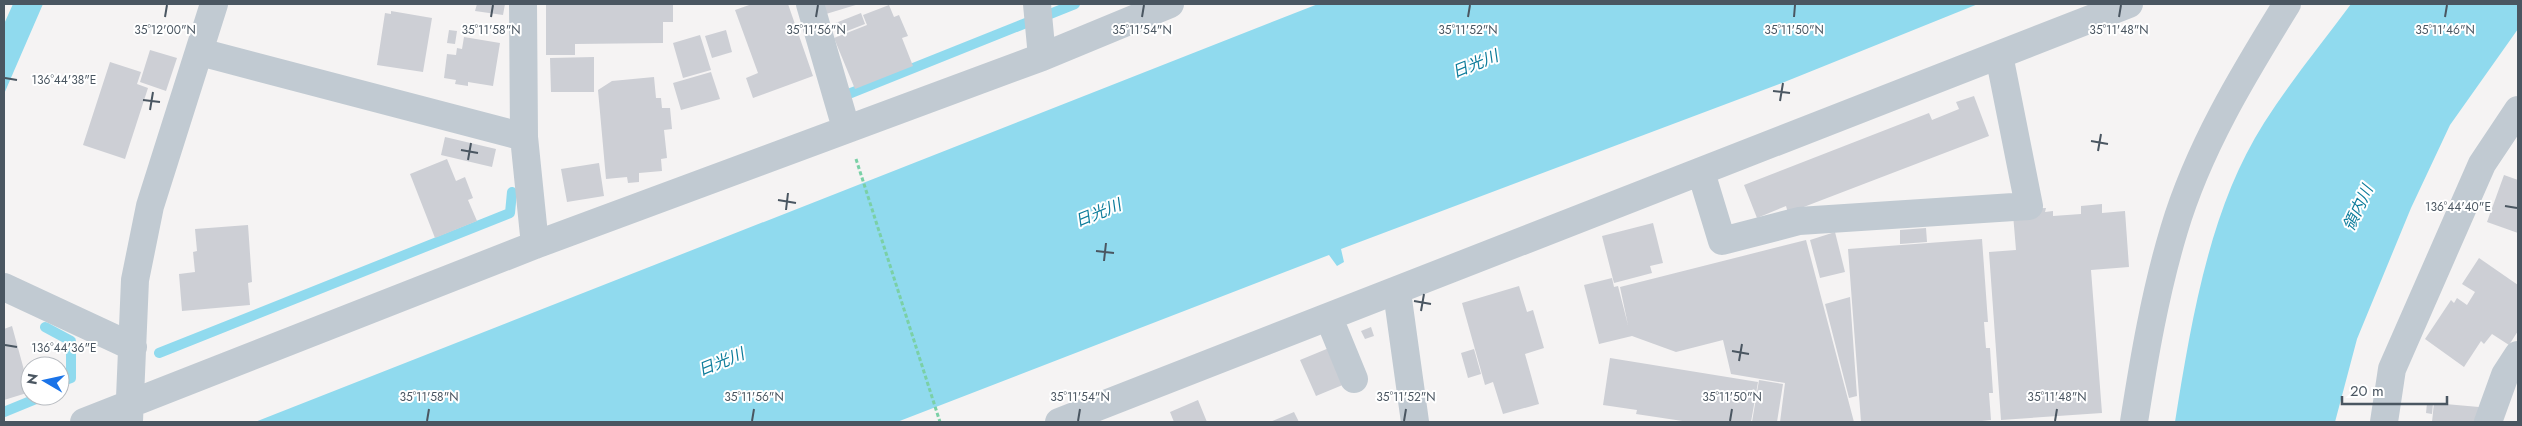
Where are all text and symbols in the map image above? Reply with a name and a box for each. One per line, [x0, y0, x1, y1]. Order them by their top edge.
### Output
text: 35°12'00"N [134, 21, 196, 39]
text: 35°11'58"N [461, 21, 521, 39]
text: 35°11'56"N [786, 21, 846, 39]
text: 35°11'54"N [1112, 21, 1172, 39]
text: 35°11'52"N [1438, 21, 1498, 39]
text: 35°11'50"N [1764, 21, 1824, 39]
text: 35°11'48"N [2089, 21, 2149, 39]
text: 35°11'46"N [2415, 21, 2475, 39]
water label: 日光川 [1448, 44, 1503, 84]
text: 136°44'38"E [32, 71, 96, 89]
water label: 領内川 [2337, 180, 2379, 235]
water label: 日光川 [1071, 193, 1126, 233]
text: 136°44'40"E [2425, 198, 2491, 216]
text: 136°44'36"E [31, 339, 97, 357]
water label: 日光川 [694, 342, 749, 382]
north arrow [20, 356, 70, 406]
text: N [21, 372, 43, 386]
scale bar [2342, 374, 2447, 406]
text: 20 m [2350, 380, 2384, 402]
text: 35°11'58"N [399, 388, 459, 406]
text: 35°11'56"N [724, 388, 784, 406]
text: 35°11'54"N [1050, 388, 1110, 406]
text: 35°11'52"N [1376, 388, 1436, 406]
text: 35°11'50"N [1702, 388, 1762, 406]
text: 35°11'48"N [2027, 388, 2087, 406]

